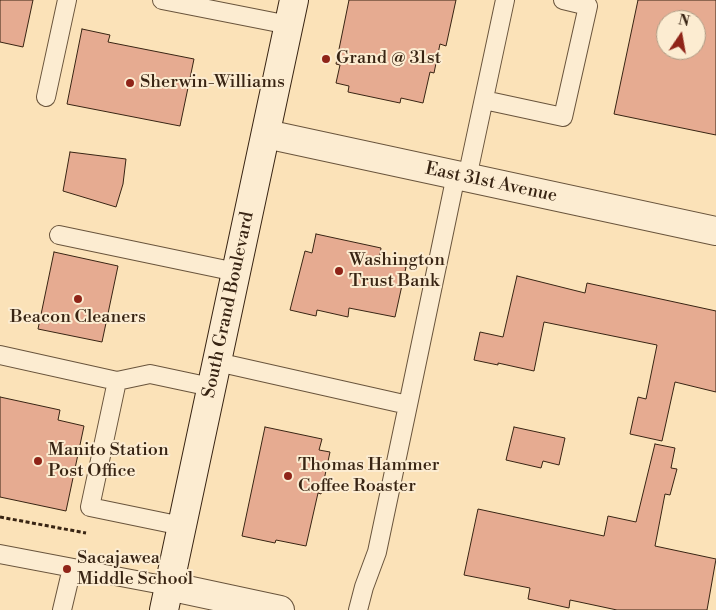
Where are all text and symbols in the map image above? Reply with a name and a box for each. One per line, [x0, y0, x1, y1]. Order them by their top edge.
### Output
north arrow [656, 10, 706, 60]
text: N [677, 11, 691, 31]
place label: Grand @ 31st [336, 48, 441, 70]
marker: Grand @ 31st [320, 53, 332, 65]
place label: Sherwin-Williams [140, 72, 285, 94]
marker: Sherwin-Williams [124, 77, 136, 89]
street label: East 31st Avenue [423, 158, 559, 208]
street label: South Grand Boulevard [199, 210, 259, 400]
place label: Washington Trust Bank [349, 250, 445, 292]
marker: Washington Trust Bank [333, 265, 345, 277]
marker: Beacon Cleaners [72, 293, 84, 305]
place label: Beacon Cleaners [10, 307, 146, 329]
place label: Manito Station Post Office [48, 440, 169, 482]
marker: Manito Station Post Office [32, 455, 44, 467]
place label: Thomas Hammer Coffee Roaster [298, 455, 440, 498]
marker: Thomas Hammer Coffee Roaster [282, 470, 294, 482]
place label: Sacajawea Middle School [77, 548, 193, 590]
marker: Sacajawea Middle School [61, 563, 73, 575]

